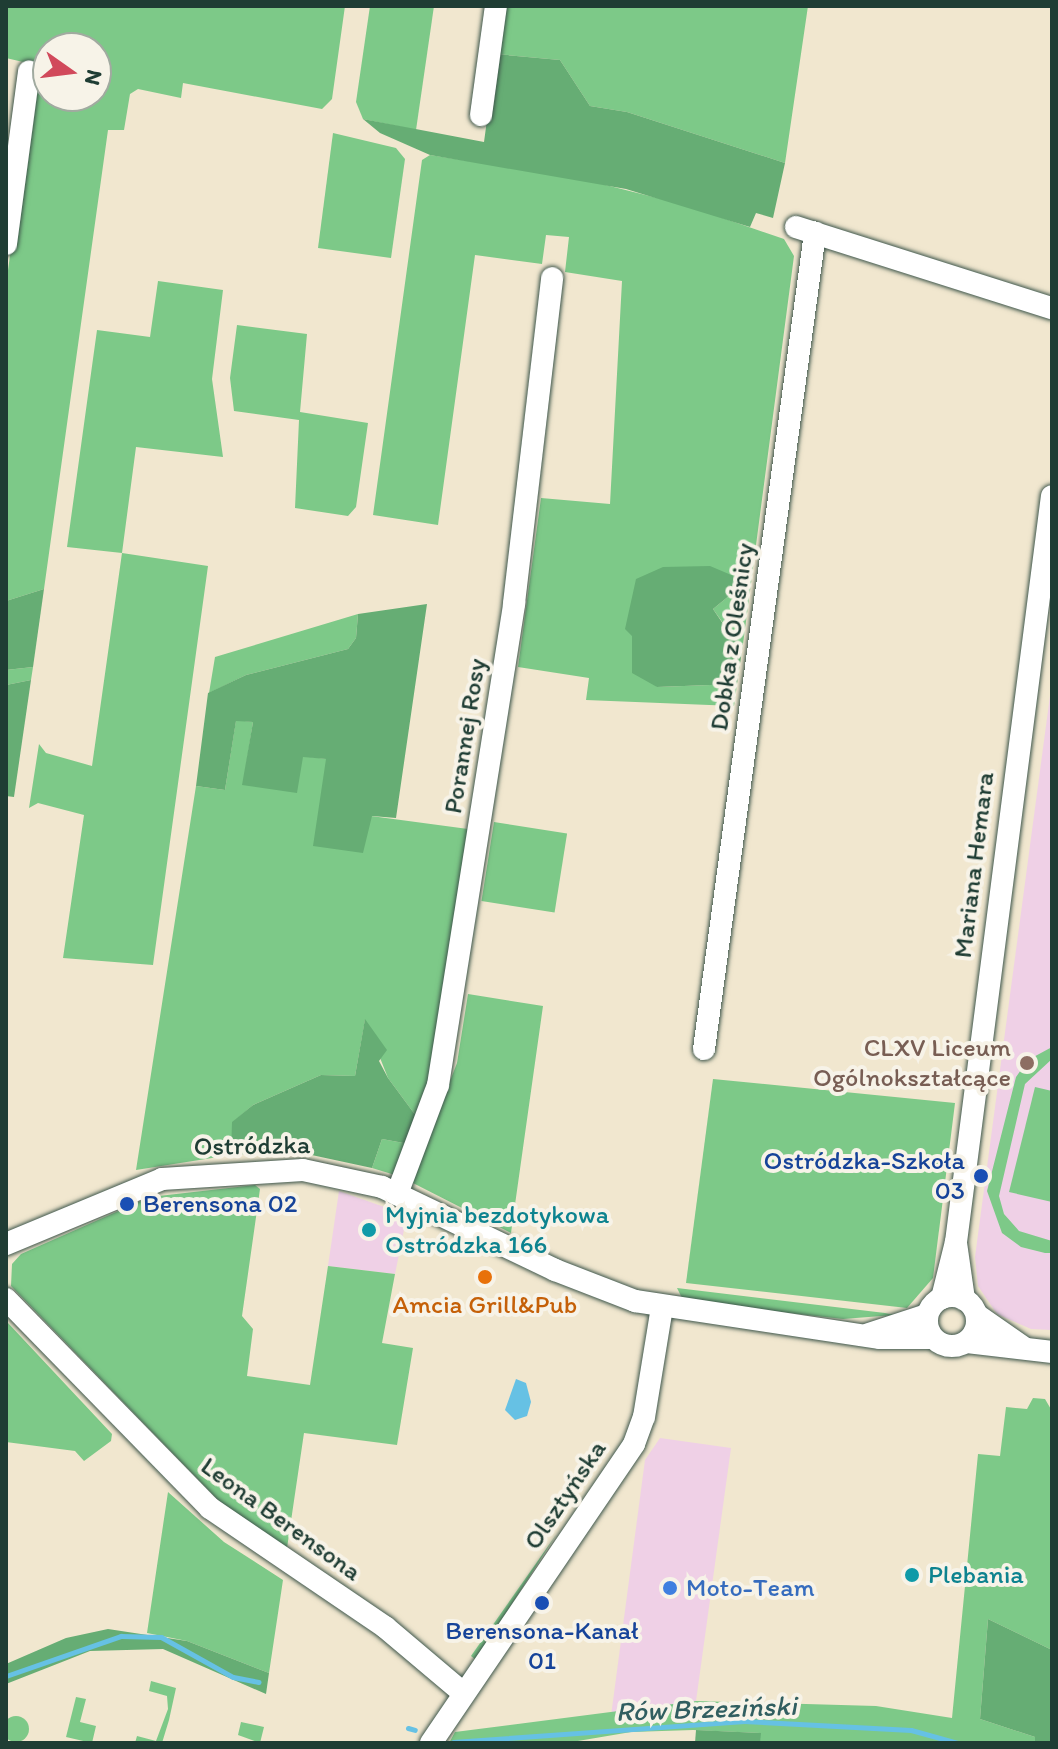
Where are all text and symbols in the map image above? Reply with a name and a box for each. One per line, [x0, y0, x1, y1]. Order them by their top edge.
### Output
north arrow [32, 32, 112, 112]
text: N [79, 67, 109, 88]
street label: Dobka z Oleśnicy [703, 541, 761, 733]
street label: Porannej Rosy [437, 656, 493, 816]
street label: Mariana Hemara [947, 771, 1001, 959]
place label: CLXV Liceum Ogólnokształcące [813, 1032, 1011, 1094]
marker: CLXV Liceum Ogólnokształcące [1018, 1054, 1036, 1072]
street label: Ostródzka [193, 1129, 311, 1163]
place label: Ostródzka-Szkoła 03 [764, 1145, 965, 1206]
marker: Ostródzka-Szkoła 03 [972, 1167, 990, 1185]
place label: Berensona 02 [143, 1188, 297, 1220]
marker: Berensona 02 [118, 1195, 136, 1213]
place label: Myjnia bezdotykowa Ostródzka 166 [385, 1199, 609, 1260]
marker: Myjnia bezdotykowa Ostródzka 166 [360, 1221, 378, 1239]
marker: Amcia Grill&Pub [476, 1268, 494, 1286]
place label: Amcia Grill&Pub [393, 1289, 577, 1321]
street label: Olsztyńska [517, 1434, 613, 1556]
street label: Leona Berensona [194, 1450, 368, 1588]
place label: Plebania [928, 1559, 1024, 1591]
marker: Plebania [903, 1566, 921, 1584]
place label: Moto-Team [686, 1572, 815, 1604]
marker: Moto-Team [661, 1579, 679, 1597]
marker: Berensona-Kanał 01 [533, 1594, 551, 1612]
place label: Berensona-Kanał 01 [445, 1615, 639, 1676]
water label: Rów Brzeziński [615, 1688, 797, 1728]

